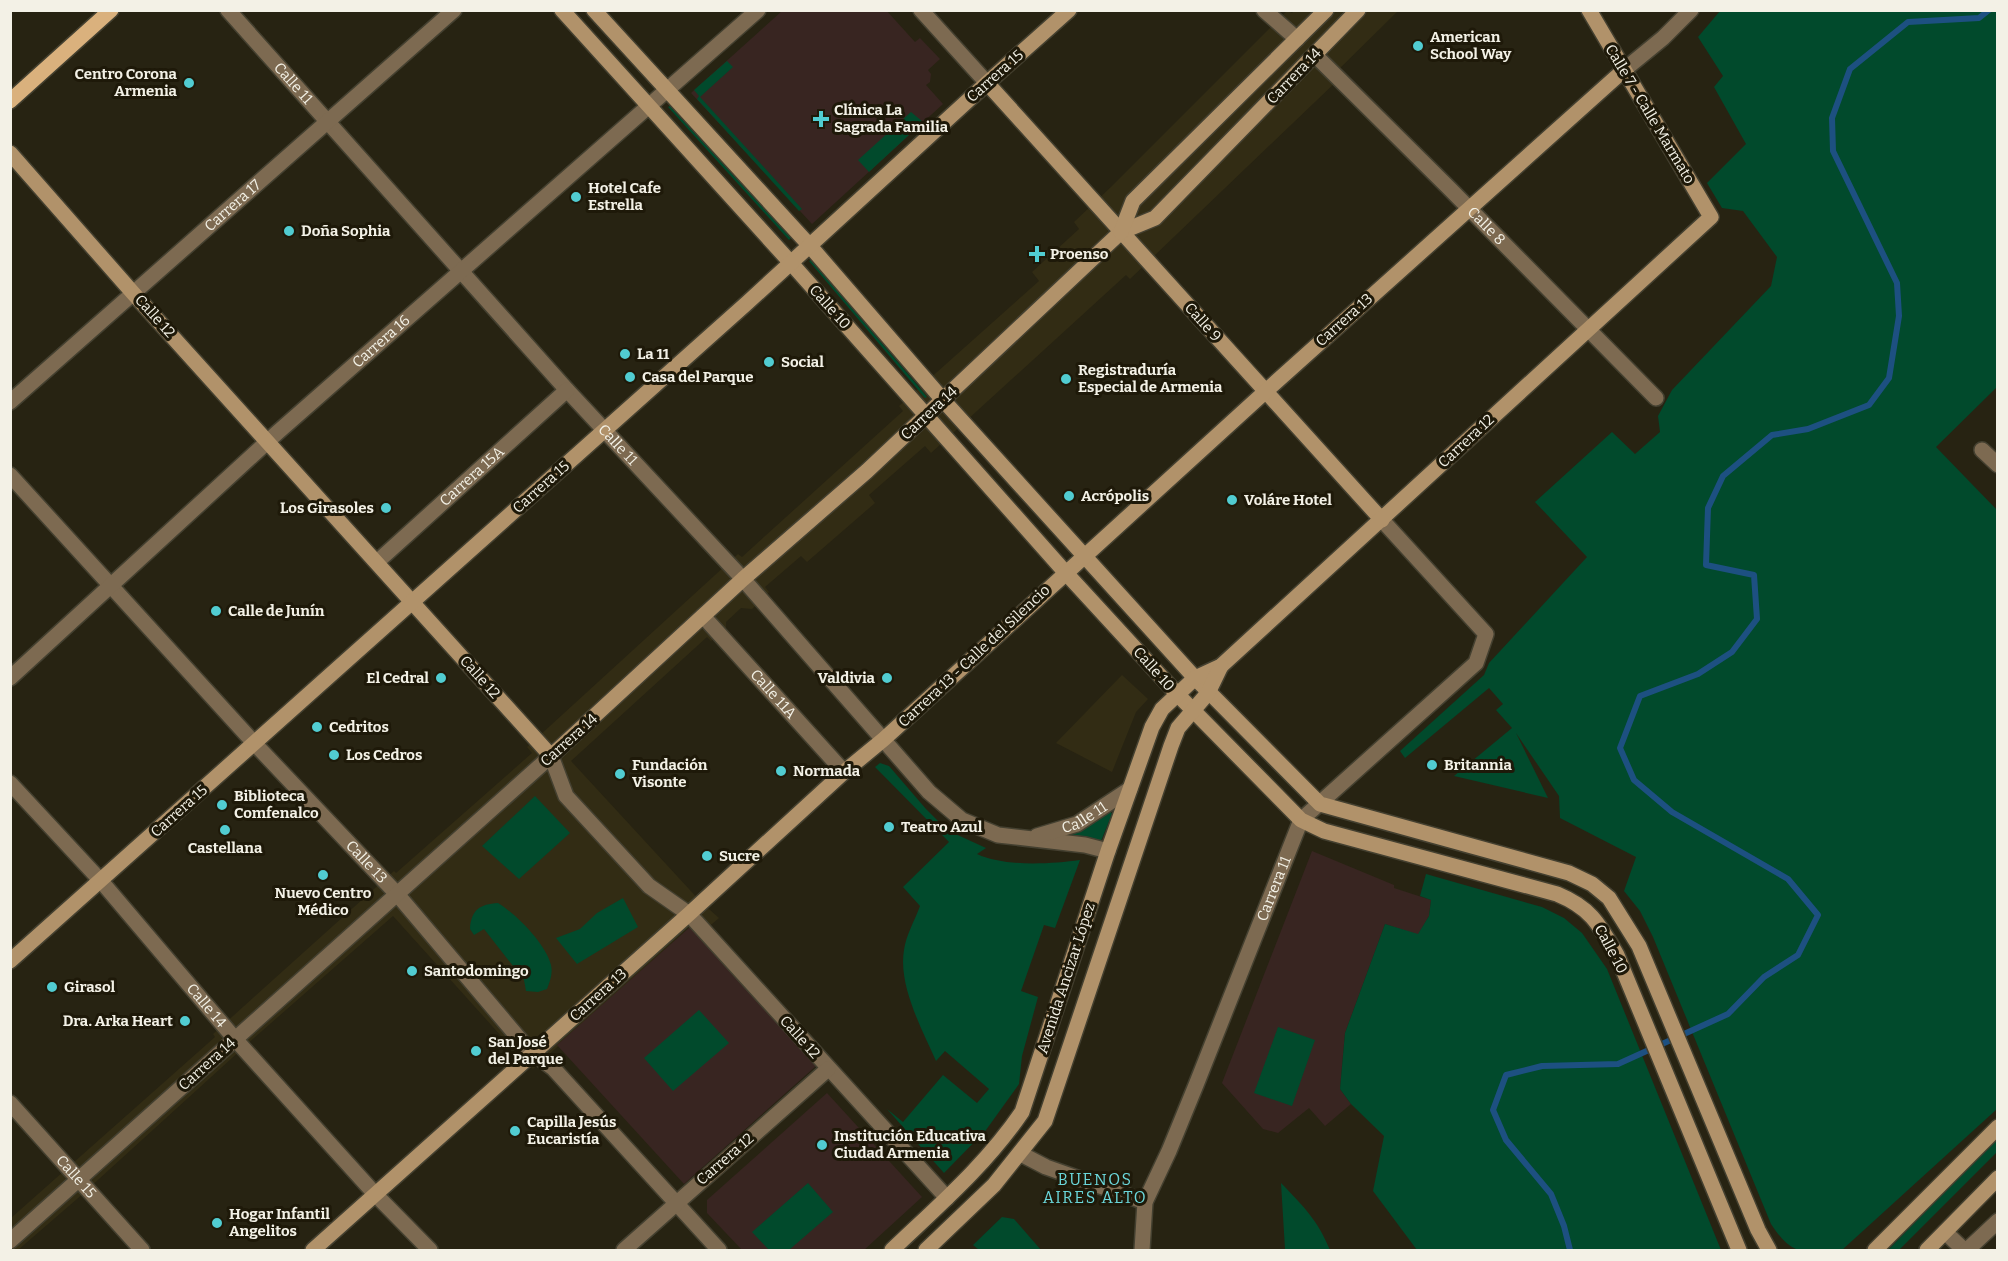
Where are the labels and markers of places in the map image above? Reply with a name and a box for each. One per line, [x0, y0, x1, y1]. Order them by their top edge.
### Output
place label: American School Way [1430, 28, 1512, 63]
marker: American School Way [1411, 39, 1425, 53]
place label: Centro Corona Armenia [75, 65, 178, 100]
marker: Centro Corona Armenia [182, 76, 196, 90]
place label: Clínica La Sagrada Familia [834, 101, 949, 136]
marker: Clínica La Sagrada Familia [812, 110, 830, 128]
place label: Hotel Cafe Estrella [588, 179, 661, 214]
marker: Hotel Cafe Estrella [569, 190, 583, 204]
place label: Doña Sophia [301, 222, 391, 240]
marker: Doña Sophia [282, 224, 296, 238]
marker: Proenso [1028, 245, 1046, 263]
place label: Proenso [1050, 245, 1109, 263]
place label: La 11 [637, 345, 670, 363]
marker: La 11 [618, 347, 632, 361]
place label: Social [781, 353, 824, 371]
marker: Social [762, 355, 776, 369]
place label: Registraduría Especial de Armenia [1078, 361, 1223, 396]
place label: Casa del Parque [642, 368, 753, 386]
marker: Casa del Parque [623, 370, 637, 384]
marker: Registraduría Especial de Armenia [1059, 372, 1073, 386]
place label: Acrópolis [1081, 487, 1149, 505]
marker: Acrópolis [1062, 489, 1076, 503]
place label: Voláre Hotel [1244, 491, 1332, 509]
marker: Voláre Hotel [1225, 493, 1239, 507]
place label: Los Girasoles [280, 499, 374, 517]
marker: Los Girasoles [379, 501, 393, 515]
place label: Calle de Junín [228, 602, 325, 620]
marker: Calle de Junín [209, 604, 223, 618]
place label: El Cedral [366, 669, 429, 687]
place label: Valdivia [818, 669, 876, 687]
marker: El Cedral [434, 671, 448, 685]
marker: Valdivia [880, 671, 894, 685]
place label: Cedritos [329, 718, 389, 736]
marker: Cedritos [310, 720, 324, 734]
place label: Los Cedros [346, 746, 422, 764]
marker: Los Cedros [327, 748, 341, 762]
place label: Fundación Visonte [632, 756, 708, 791]
place label: Britannia [1444, 756, 1512, 774]
marker: Britannia [1425, 758, 1439, 772]
place label: Normada [793, 762, 861, 780]
marker: Normada [774, 764, 788, 778]
marker: Fundación Visonte [613, 767, 627, 781]
place label: Biblioteca Comfenalco [234, 787, 319, 822]
marker: Biblioteca Comfenalco [215, 798, 229, 812]
place label: Teatro Azul [901, 818, 983, 836]
marker: Teatro Azul [882, 820, 896, 834]
marker: Castellana [218, 823, 232, 837]
place label: Castellana [188, 839, 263, 857]
place label: Sucre [719, 847, 760, 865]
marker: Sucre [700, 849, 714, 863]
marker: Nuevo Centro Médico [316, 868, 330, 882]
place label: Nuevo Centro Médico [275, 884, 372, 919]
place label: Santodomingo [424, 962, 529, 980]
marker: Santodomingo [405, 964, 419, 978]
place label: Girasol [64, 978, 116, 996]
marker: Girasol [45, 980, 59, 994]
place label: Dra. Arka Heart [63, 1012, 173, 1030]
marker: Dra. Arka Heart [178, 1014, 192, 1028]
place label: San José del Parque [488, 1033, 563, 1068]
marker: San José del Parque [469, 1044, 483, 1058]
place label: Capilla Jesús Eucaristía [527, 1113, 616, 1148]
marker: Capilla Jesús Eucaristía [508, 1124, 522, 1138]
place label: Institución Educativa Ciudad Armenia [834, 1127, 987, 1162]
marker: Institución Educativa Ciudad Armenia [815, 1138, 829, 1152]
place label: Hogar Infantil Angelitos [229, 1205, 330, 1240]
marker: Hogar Infantil Angelitos [210, 1216, 224, 1230]

